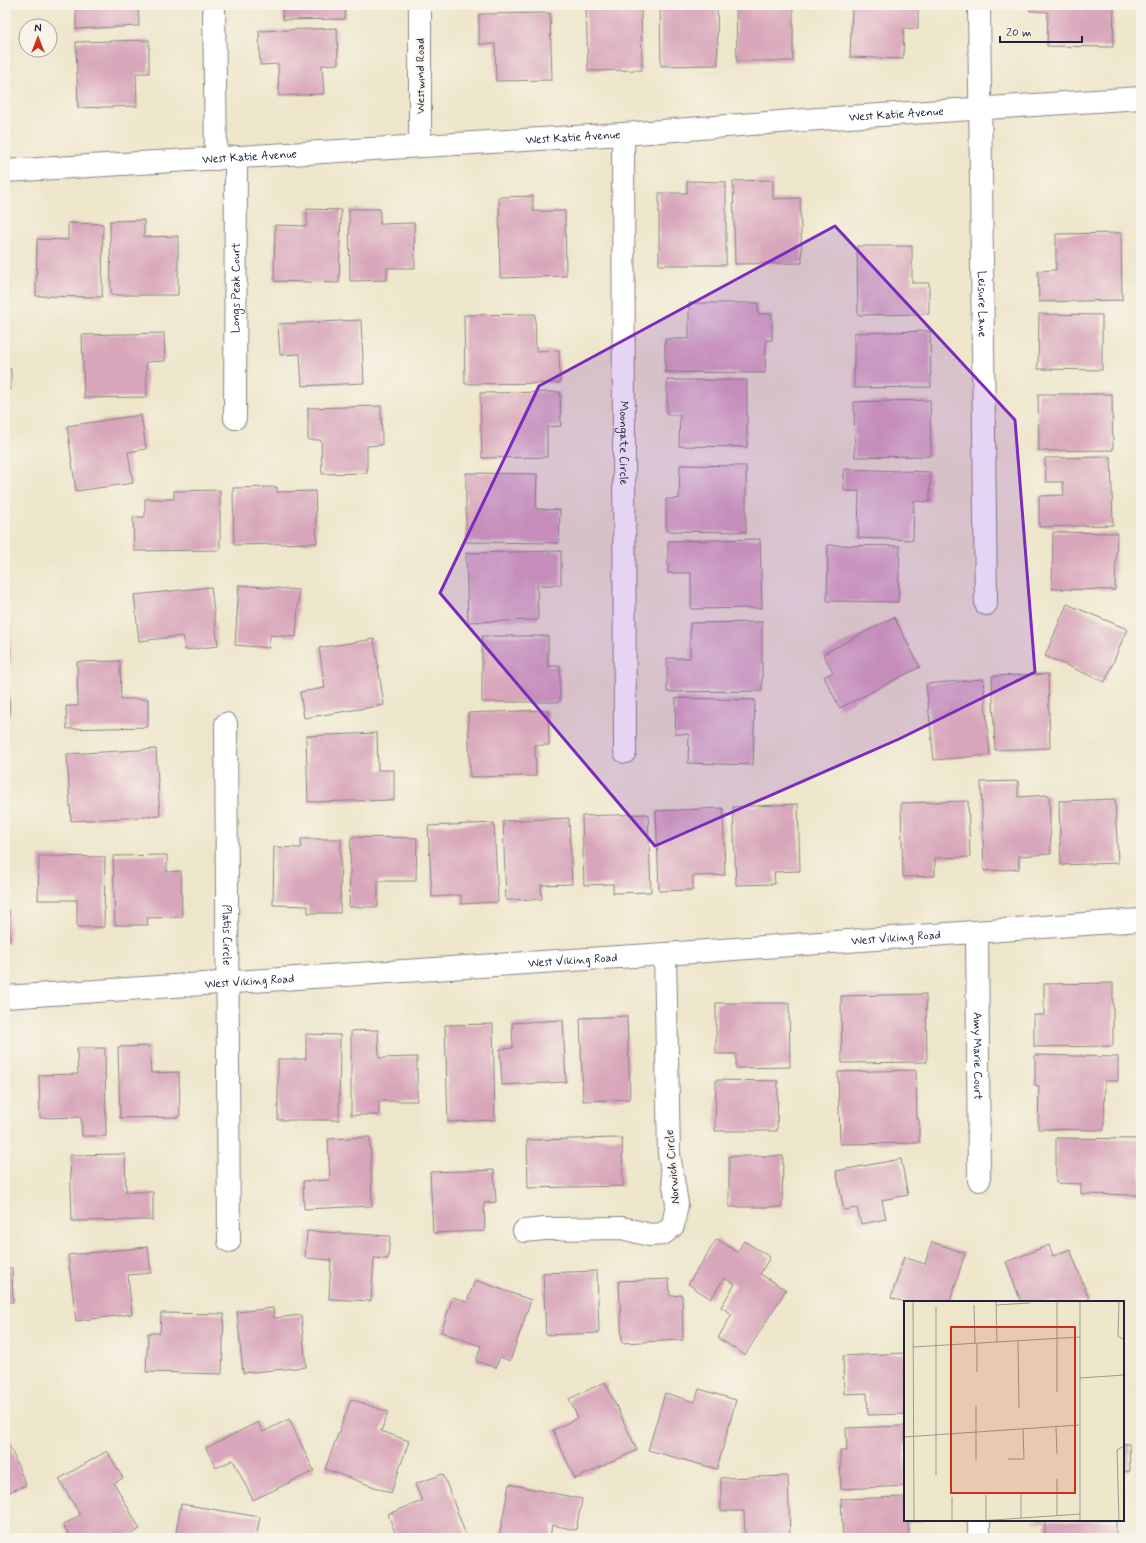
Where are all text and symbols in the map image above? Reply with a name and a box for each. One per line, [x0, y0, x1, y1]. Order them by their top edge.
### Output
north arrow [18, 18, 58, 58]
scale bar [1000, 18, 1082, 44]
text: N [34, 22, 42, 36]
text: 20 m [1006, 25, 1032, 41]
street label: Westwind Road [413, 38, 429, 114]
street label: West Katie Avenue [848, 104, 944, 126]
street label: West Katie Avenue [525, 127, 621, 149]
street label: West Katie Avenue [202, 147, 298, 168]
street label: Longs Peak Court [228, 242, 245, 333]
street label: Leisure Lane [973, 271, 990, 338]
street label: Moongate Circle [615, 401, 631, 486]
street label: Platis Circle [218, 905, 234, 965]
street label: West Viking Road [851, 927, 941, 950]
street label: West Viking Road [528, 950, 618, 972]
street label: West Viking Road [204, 971, 295, 993]
street label: Amy Marie Court [969, 1012, 985, 1100]
street label: Norwich Circle [662, 1129, 684, 1205]
inset map [904, 1301, 1124, 1521]

